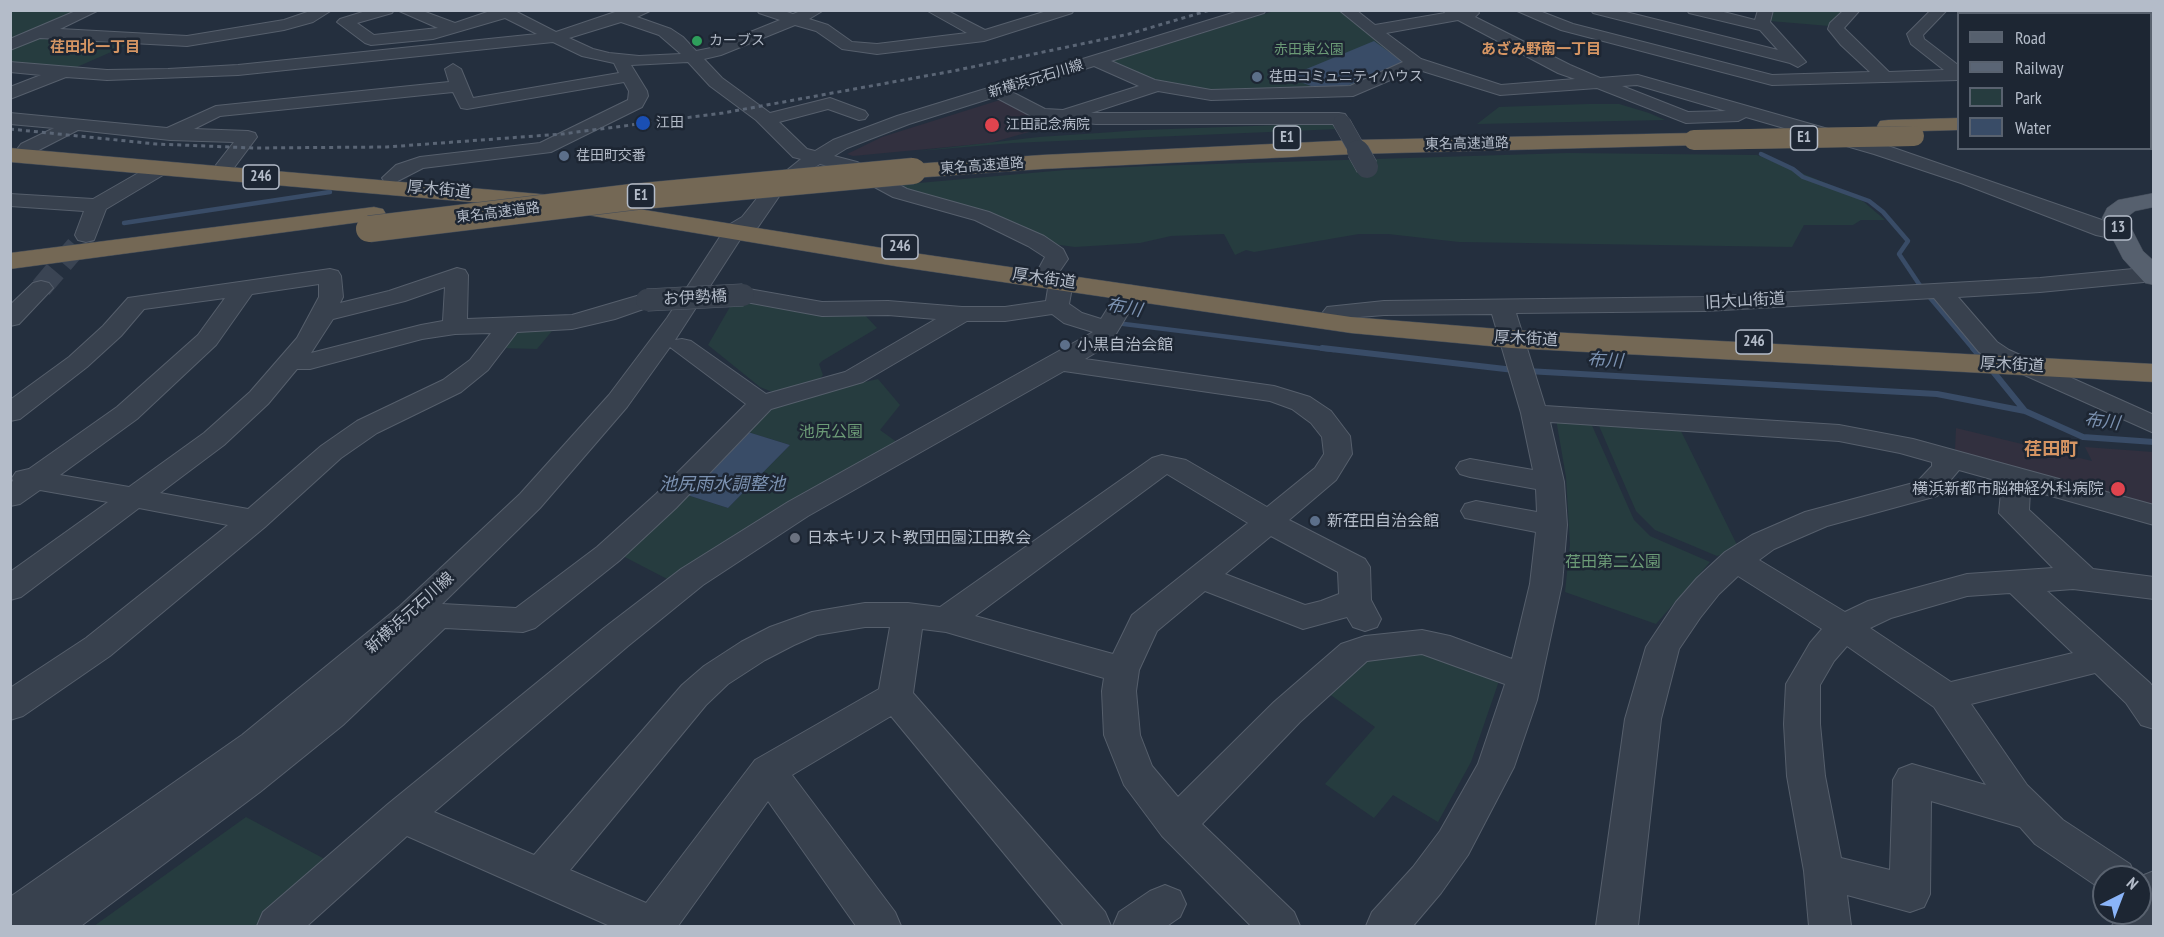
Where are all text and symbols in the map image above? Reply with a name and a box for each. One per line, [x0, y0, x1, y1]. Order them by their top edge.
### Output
legend [1957, 12, 2152, 150]
text: Road [2015, 26, 2046, 49]
place label: カーブス [709, 33, 765, 49]
marker: カーブス [690, 34, 704, 48]
district label: 荏田北一丁目 [50, 39, 140, 57]
district label: あざみ野南一丁目 [1481, 41, 1601, 59]
park label: 赤田東公園 [1274, 42, 1344, 58]
text: Railway [2015, 56, 2064, 79]
street label: 新横浜元石川線 [987, 57, 1085, 101]
place label: 荏田コミュニティハウス [1269, 69, 1423, 85]
marker: 荏田コミュニティハウス [1250, 70, 1264, 84]
text: Park [2015, 86, 2042, 109]
marker: 江田 [634, 114, 652, 132]
place label: 江田 [656, 115, 684, 131]
marker: 江田記念病院 [983, 116, 1001, 134]
text: Water [2015, 116, 2051, 139]
place label: 江田記念病院 [1006, 117, 1090, 133]
road number: E1 [1274, 126, 1300, 150]
road number: E1 [1790, 126, 1818, 150]
street label: 東名高速道路 [1425, 135, 1509, 153]
place label: 荏田町交番 [576, 148, 646, 164]
marker: 荏田町交番 [557, 149, 571, 163]
street label: 東名高速道路 [940, 155, 1024, 177]
road number: 246 [243, 165, 279, 189]
street label: 厚木街道 [406, 178, 472, 202]
road number: E1 [628, 184, 654, 208]
street label: 東名高速道路 [455, 200, 541, 226]
road number: 13 [2104, 216, 2132, 240]
road number: 246 [882, 235, 918, 259]
street label: 厚木街道 [1011, 265, 1077, 293]
street label: お伊勢橋 [663, 287, 727, 309]
street label: 旧大山街道 [1705, 289, 1785, 313]
water label: 布川 [1104, 294, 1144, 322]
street label: 厚木街道 [1494, 328, 1558, 350]
road number: 246 [1736, 330, 1772, 354]
place label: 小黒自治会館 [1077, 335, 1173, 355]
marker: 小黒自治会館 [1058, 338, 1072, 352]
water label: 布川 [1586, 349, 1624, 373]
street label: 厚木街道 [1980, 354, 2044, 376]
water label: 布川 [2083, 409, 2121, 435]
park label: 池尻公園 [799, 422, 863, 442]
district label: 荏田町 [2024, 439, 2078, 461]
water label: 池尻雨水調整池 [659, 474, 785, 496]
place label: 横浜新都市脳神経外科病院 [1912, 479, 2104, 499]
marker: 横浜新都市脳神経外科病院 [2109, 480, 2127, 498]
place label: 新荏田自治会館 [1327, 511, 1439, 531]
marker: 新荏田自治会館 [1308, 514, 1322, 528]
place label: 日本キリスト教団田園江田教会 [807, 528, 1031, 548]
marker: 日本キリスト教団田園江田教会 [788, 531, 802, 545]
park label: 荏田第二公園 [1565, 552, 1661, 572]
street label: 新横浜元石川線 [362, 568, 458, 658]
north arrow [2092, 865, 2152, 925]
text: N [2123, 873, 2143, 893]

